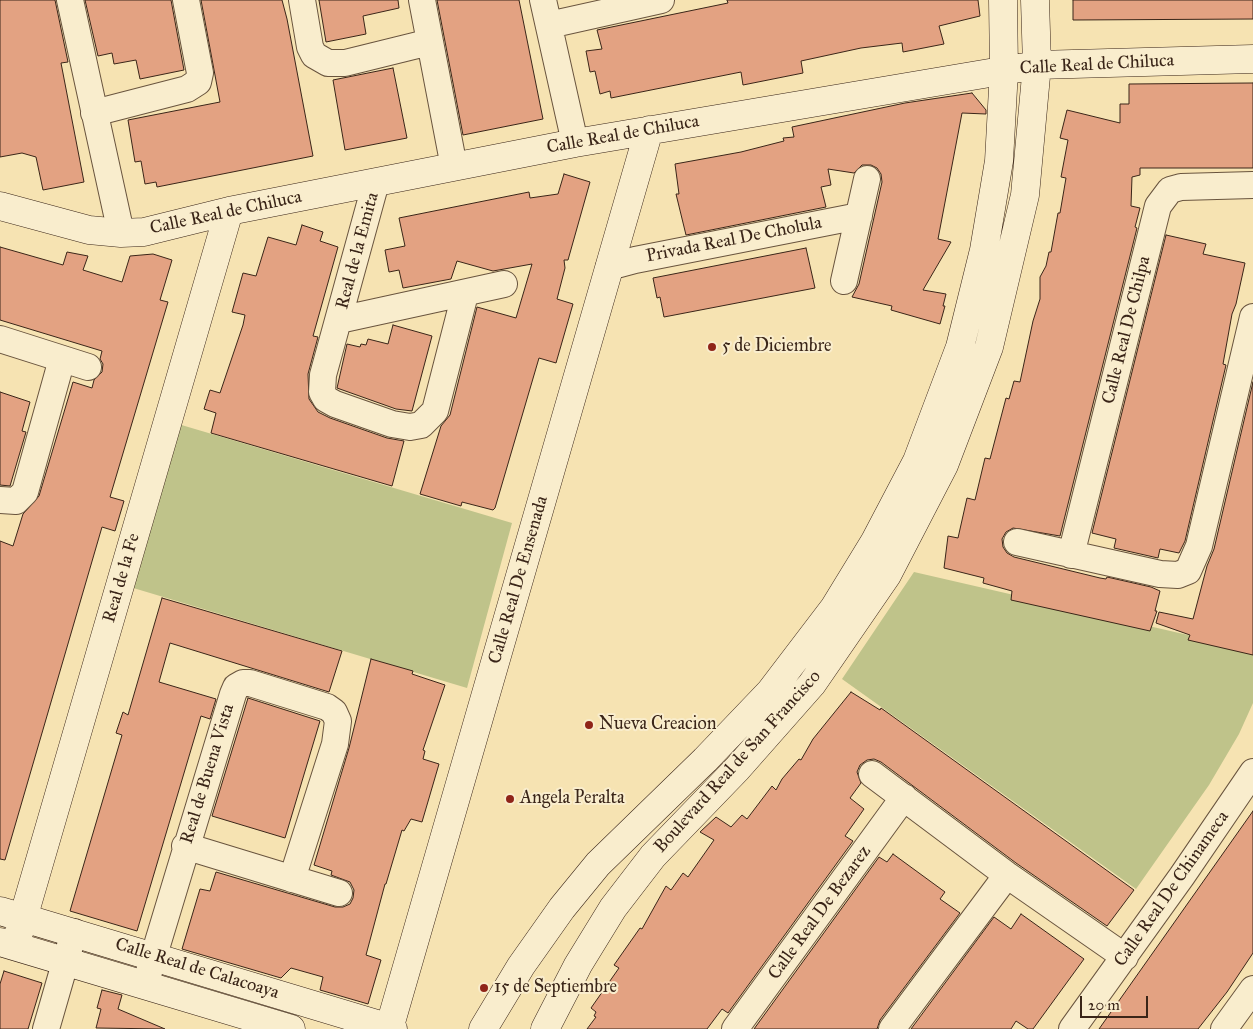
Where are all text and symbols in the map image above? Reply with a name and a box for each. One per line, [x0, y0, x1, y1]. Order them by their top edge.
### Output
street label: Calle Real de Chiluca [1019, 50, 1175, 80]
street label: Calle Real de Chiluca [545, 111, 701, 159]
street label: Calle Real de Chiluca [148, 186, 304, 240]
street label: Real de la Emita [332, 190, 384, 312]
street label: Privada Real De Cholula [644, 212, 824, 268]
street label: Calle Real De Chilpa [1098, 254, 1156, 406]
place label: 5 de Diciembre [722, 336, 832, 358]
marker: 5 de Diciembre [706, 341, 718, 353]
street label: Calle Real De Ensenada [485, 494, 553, 666]
street label: Real de la Fe [99, 531, 145, 625]
street label: Boulevard Real de San Francisco [650, 666, 826, 858]
street label: Real de Buena Vista [176, 702, 240, 846]
place label: Nueva Creacion [599, 714, 716, 736]
marker: Nueva Creacion [583, 719, 595, 731]
place label: Angela Peralta [520, 788, 625, 810]
marker: Angela Peralta [504, 793, 516, 805]
street label: Calle Real De Chinameca [1110, 807, 1234, 971]
street label: Calle Real De Bezarez [764, 842, 876, 984]
street label: Calle Real de Calacoaya [112, 934, 282, 1004]
place label: 15 de Septiembre [494, 977, 617, 999]
marker: 15 de Septiembre [478, 982, 490, 994]
scale bar [1083, 986, 1150, 1018]
text: 20 m [1088, 996, 1120, 1014]

